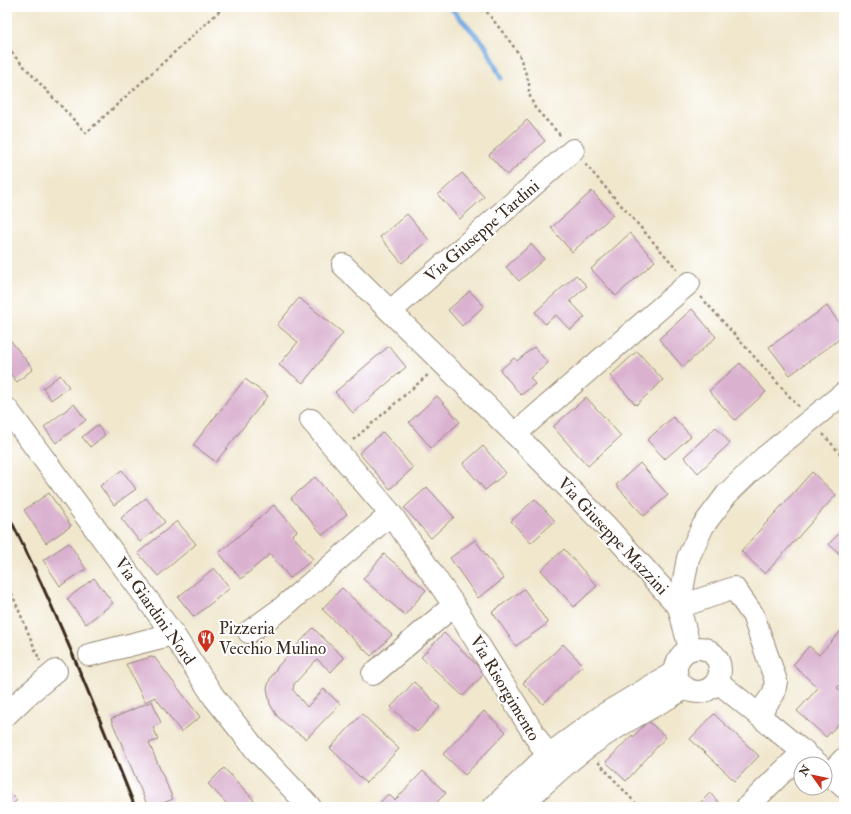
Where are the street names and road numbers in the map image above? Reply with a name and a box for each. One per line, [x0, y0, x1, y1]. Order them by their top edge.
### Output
street label: Via Giuseppe Tardini [420, 175, 545, 287]
street label: Via Giuseppe Mazzini [552, 473, 673, 600]
street label: Via Giardini Nord [110, 553, 200, 669]
street label: Via Risorgimento [465, 631, 545, 745]

